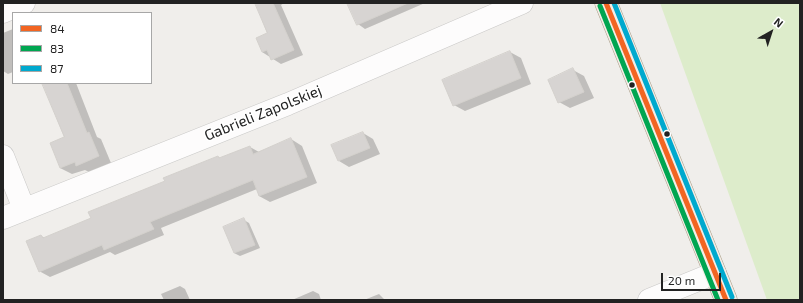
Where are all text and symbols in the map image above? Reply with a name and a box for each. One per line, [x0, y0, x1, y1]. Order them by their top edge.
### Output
legend [12, 12, 152, 84]
north arrow [751, 12, 791, 52]
text: N [772, 15, 786, 30]
text: 84 [50, 21, 65, 35]
text: 83 [50, 41, 64, 55]
text: 87 [50, 61, 63, 75]
unlabelled marker [627, 80, 637, 90]
street label: Gabrieli Zapolskiej [202, 81, 324, 145]
unlabelled marker [662, 129, 672, 139]
scale bar [663, 265, 723, 291]
text: 20 m [668, 273, 695, 287]

